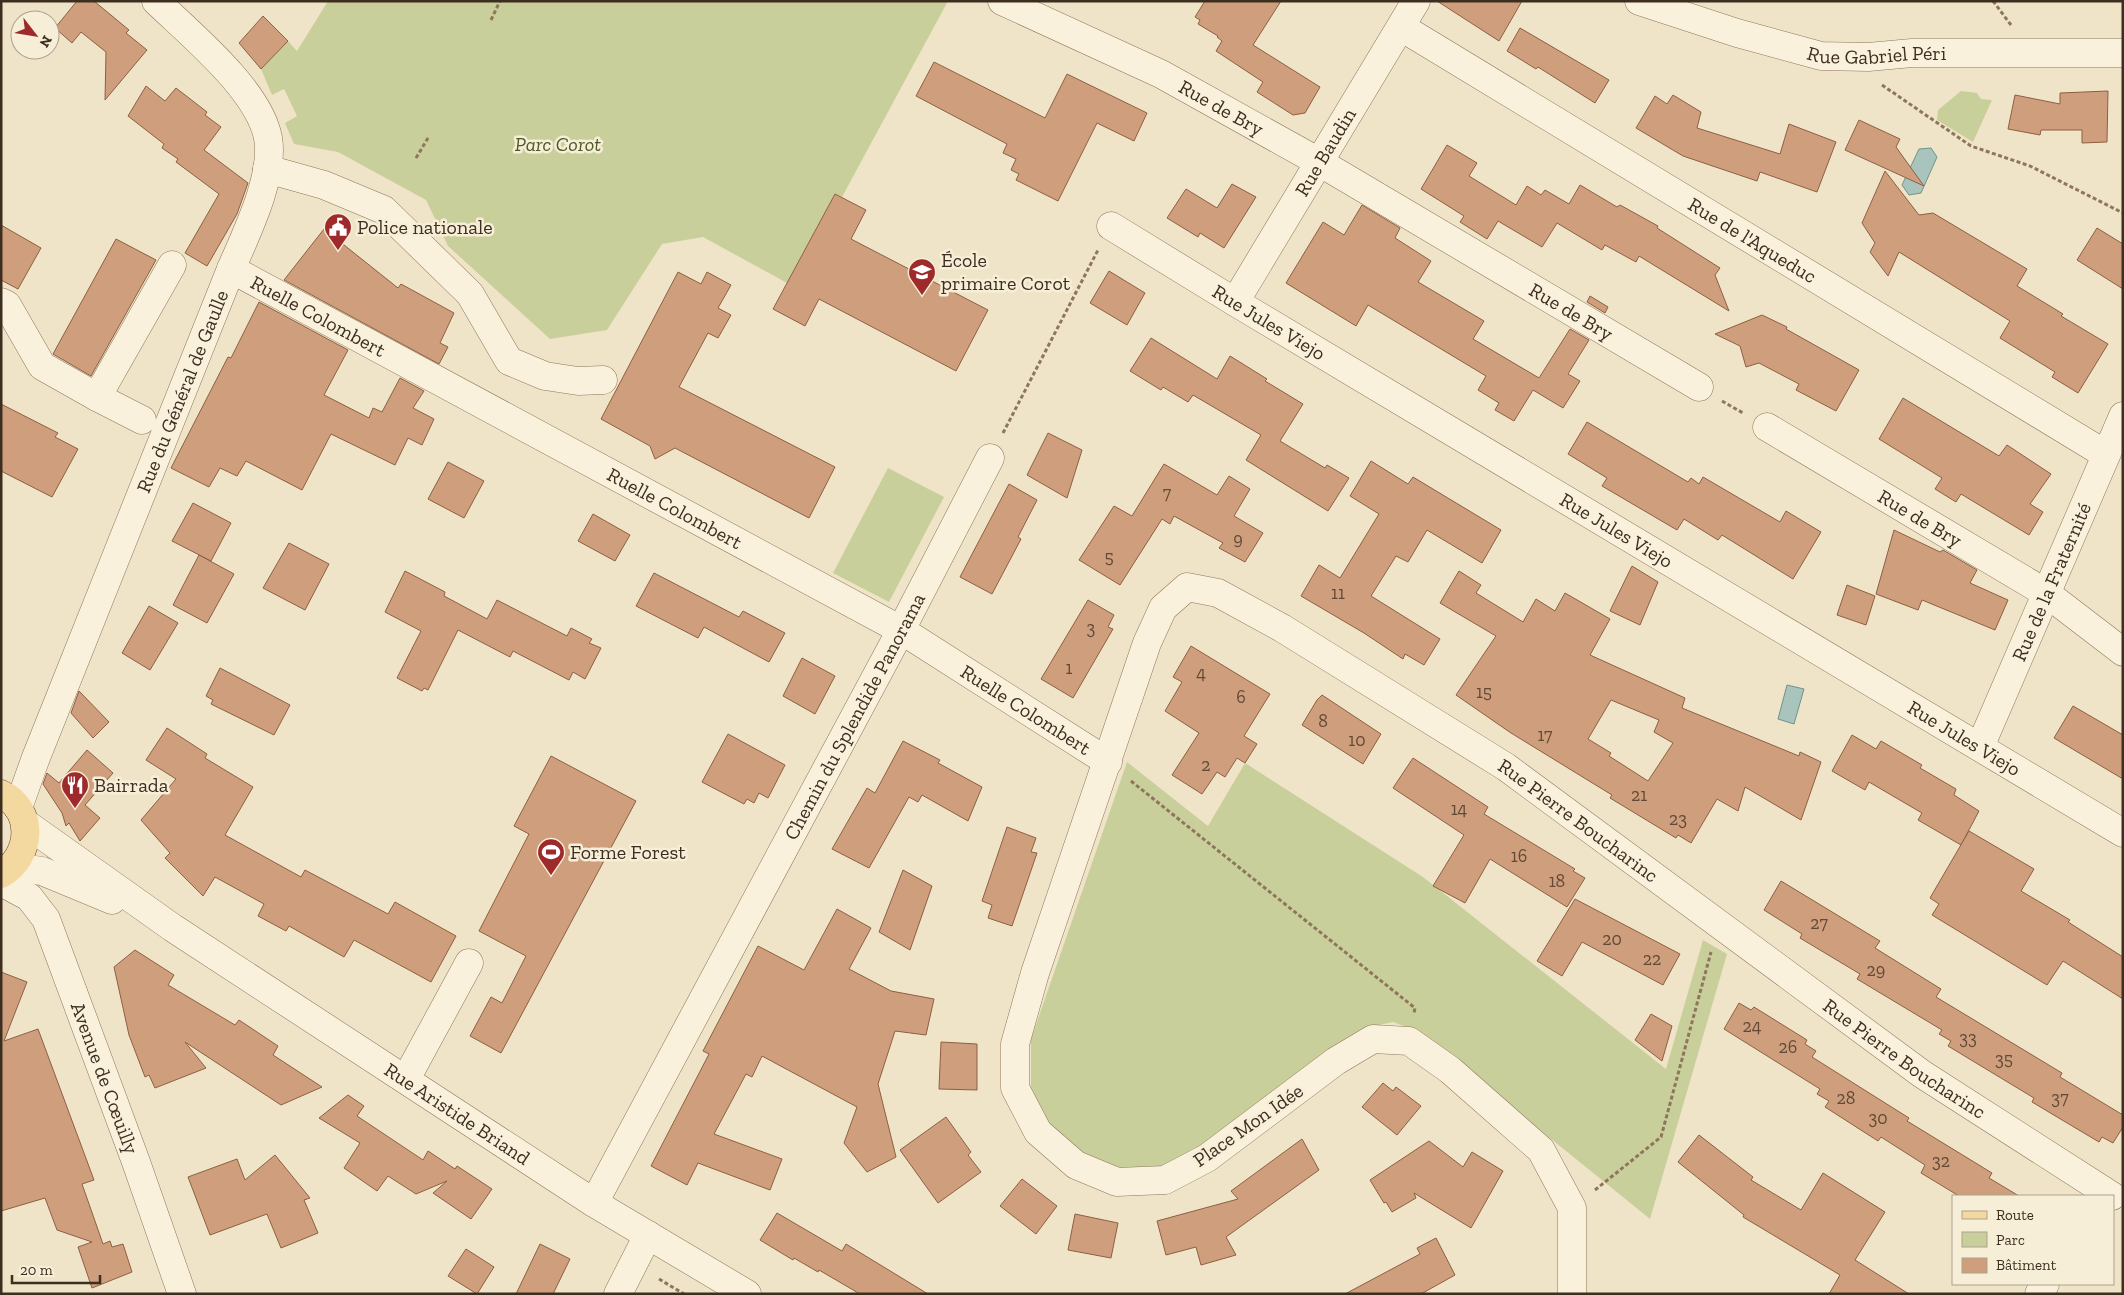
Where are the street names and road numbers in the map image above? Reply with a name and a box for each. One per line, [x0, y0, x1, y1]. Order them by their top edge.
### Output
street label: Rue Gabriel Péri [1804, 41, 1947, 69]
street label: Rue de Bry [1175, 74, 1269, 141]
street label: Rue Baudin [1289, 103, 1361, 200]
street label: Rue de l'Aqueduc [1684, 192, 1821, 288]
street label: Ruelle Colombert [247, 270, 390, 362]
street label: Rue de Bry [1525, 277, 1618, 346]
street label: Rue Jules Viejo [1208, 279, 1330, 365]
street label: Rue du Général de Gaulle [131, 286, 233, 496]
street label: Ruelle Colombert [603, 462, 747, 554]
street label: Rue de Bry [1874, 484, 1967, 553]
street label: Rue Jules Viejo [1556, 487, 1677, 573]
street label: Rue de la Fraternité [2007, 499, 2096, 665]
street label: Chemin du Splendide Panorama [779, 589, 930, 844]
street label: Ruelle Colombert [956, 659, 1096, 760]
street label: Rue Jules Viejo [1903, 695, 2025, 781]
street label: Rue Pierre Boucharinc [1494, 753, 1663, 887]
street label: Rue Pierre Boucharinc [1818, 993, 1990, 1124]
street label: Avenue de Cœuilly [66, 999, 144, 1158]
street label: Rue Aristide Briand [380, 1057, 535, 1170]
street label: Place Mon Idée [1188, 1078, 1308, 1172]

